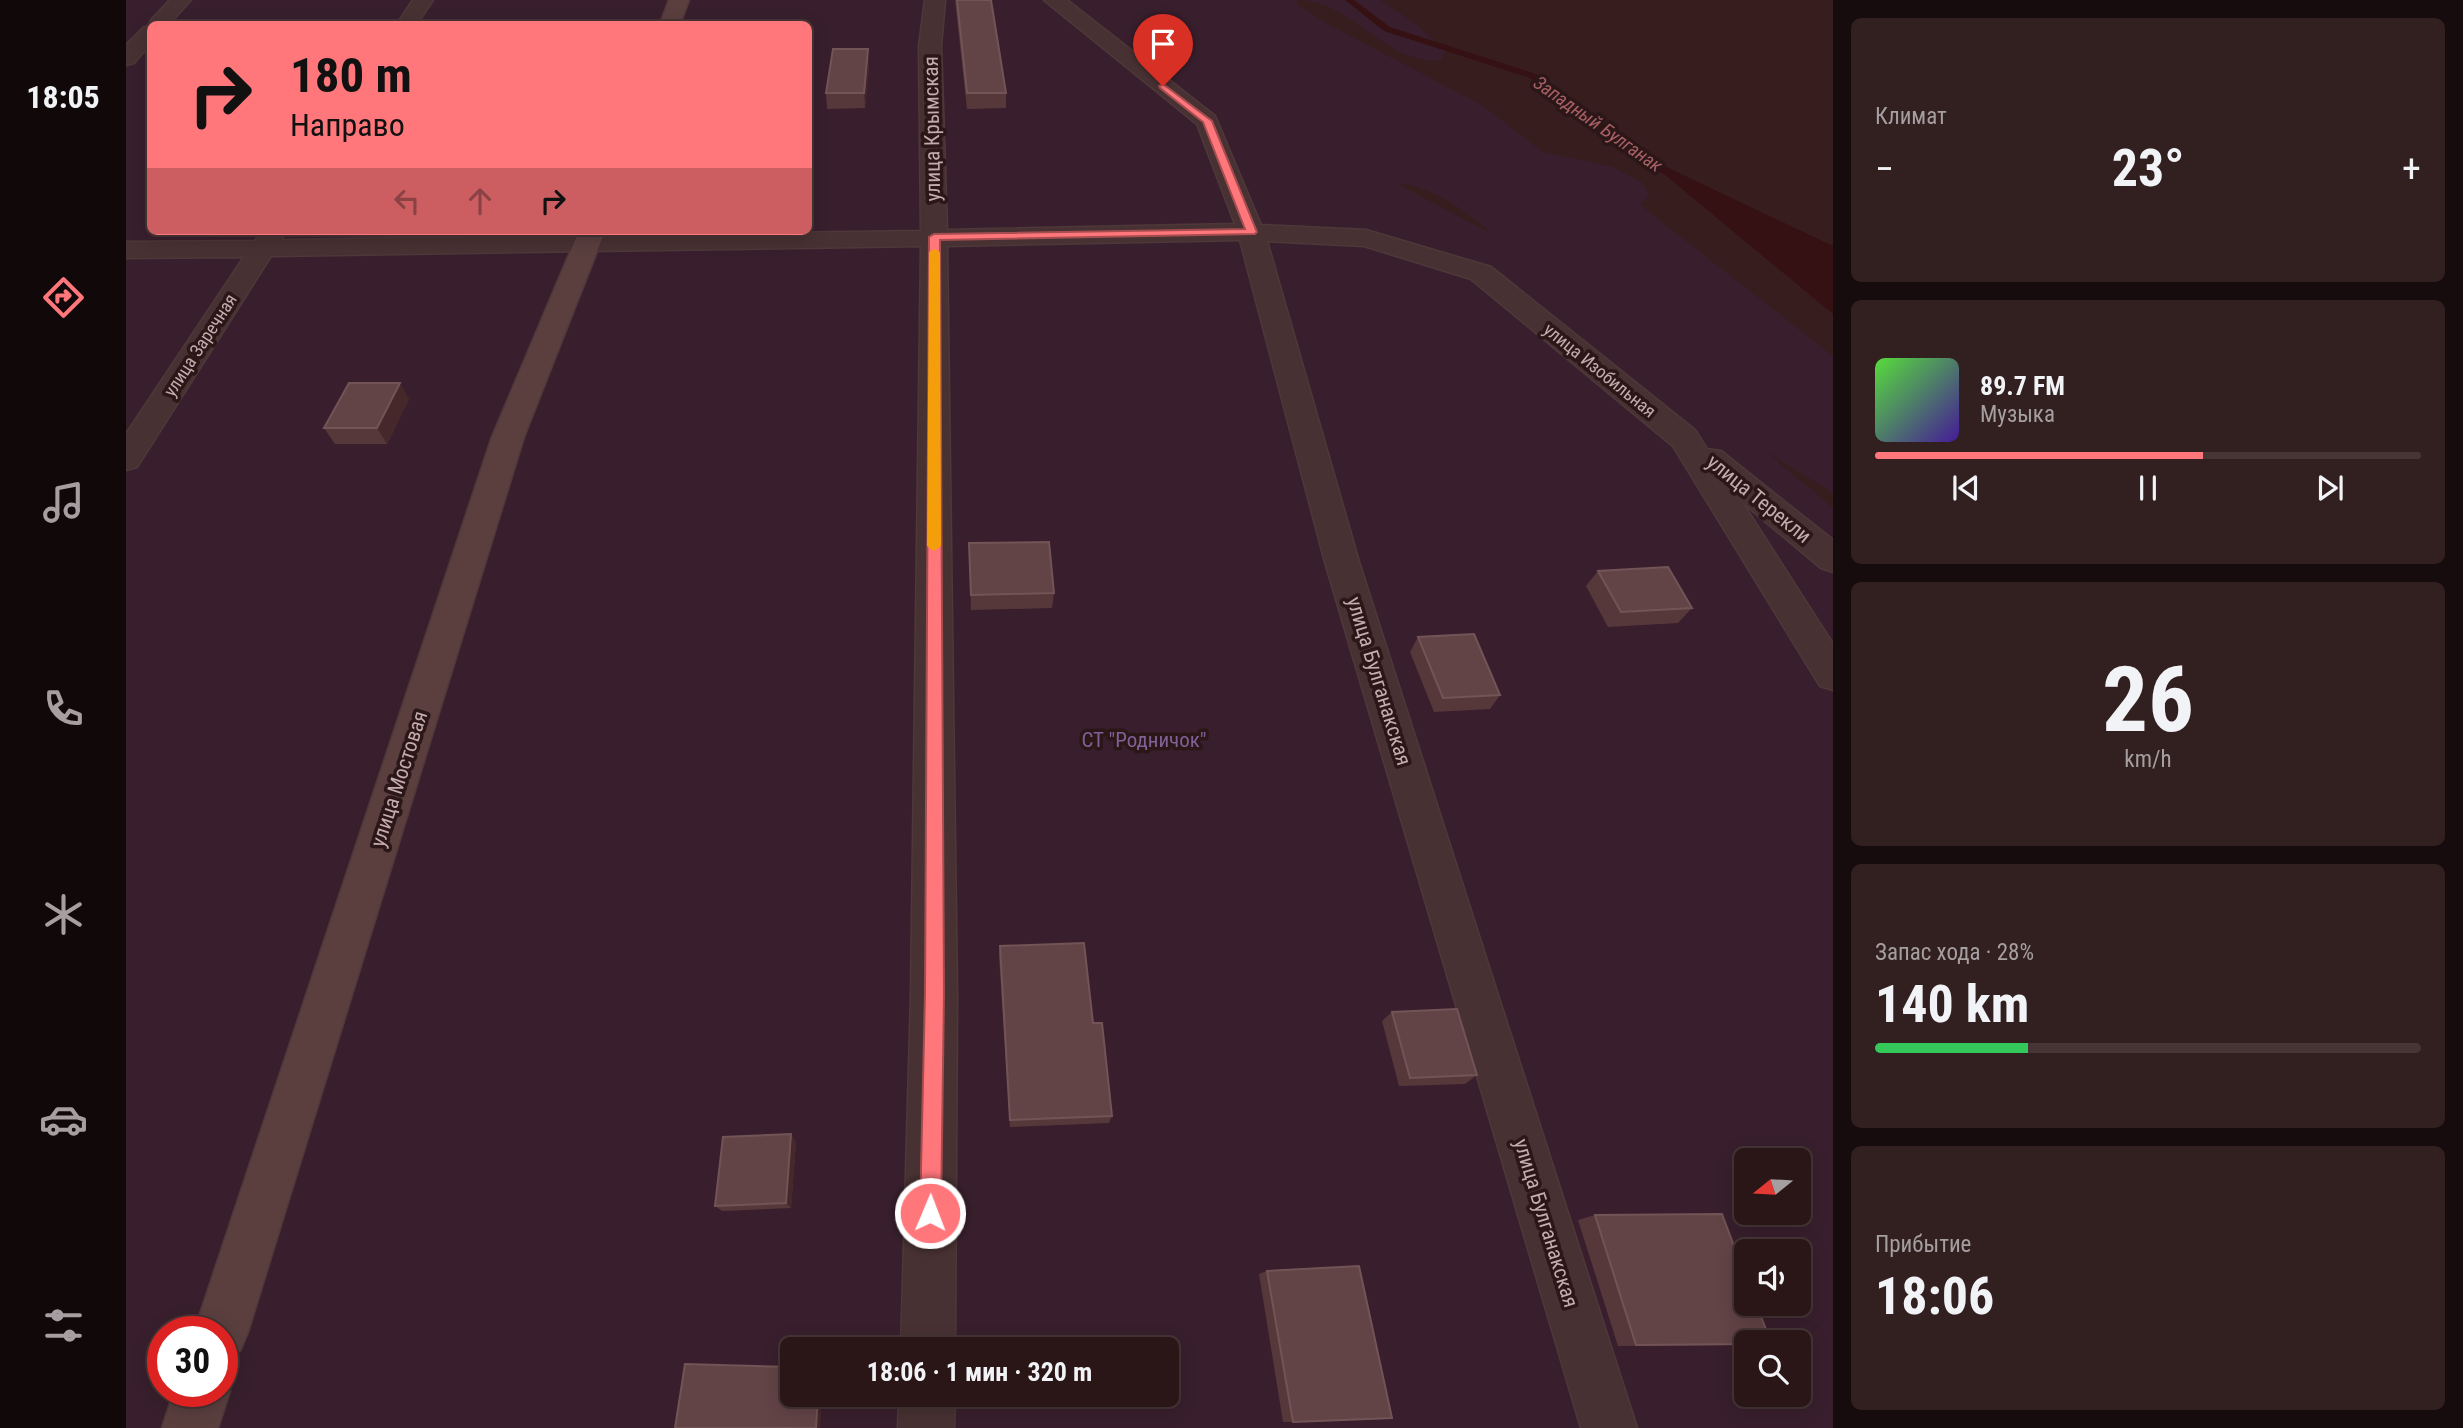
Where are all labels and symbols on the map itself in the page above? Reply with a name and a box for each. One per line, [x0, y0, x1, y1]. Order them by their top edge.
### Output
pin [1133, 14, 1193, 86]
street label: улица Крымская [919, 56, 945, 202]
water label: Западный Булганак [1529, 71, 1668, 178]
street label: улица Заречная [159, 290, 241, 400]
street label: улица Изобильная [1540, 318, 1660, 422]
street label: улица Терекли [1702, 450, 1816, 548]
street label: улица Булганакская [1342, 594, 1416, 768]
street label: улица Мостовая [366, 708, 432, 850]
park label: СТ "Родничок" [1081, 728, 1207, 752]
street label: улица Булганакская [1509, 1136, 1583, 1310]
north arrow [1734, 1148, 1811, 1225]
position arrow [893, 1176, 967, 1250]
speed limit sign: 30 [147, 1316, 238, 1407]

